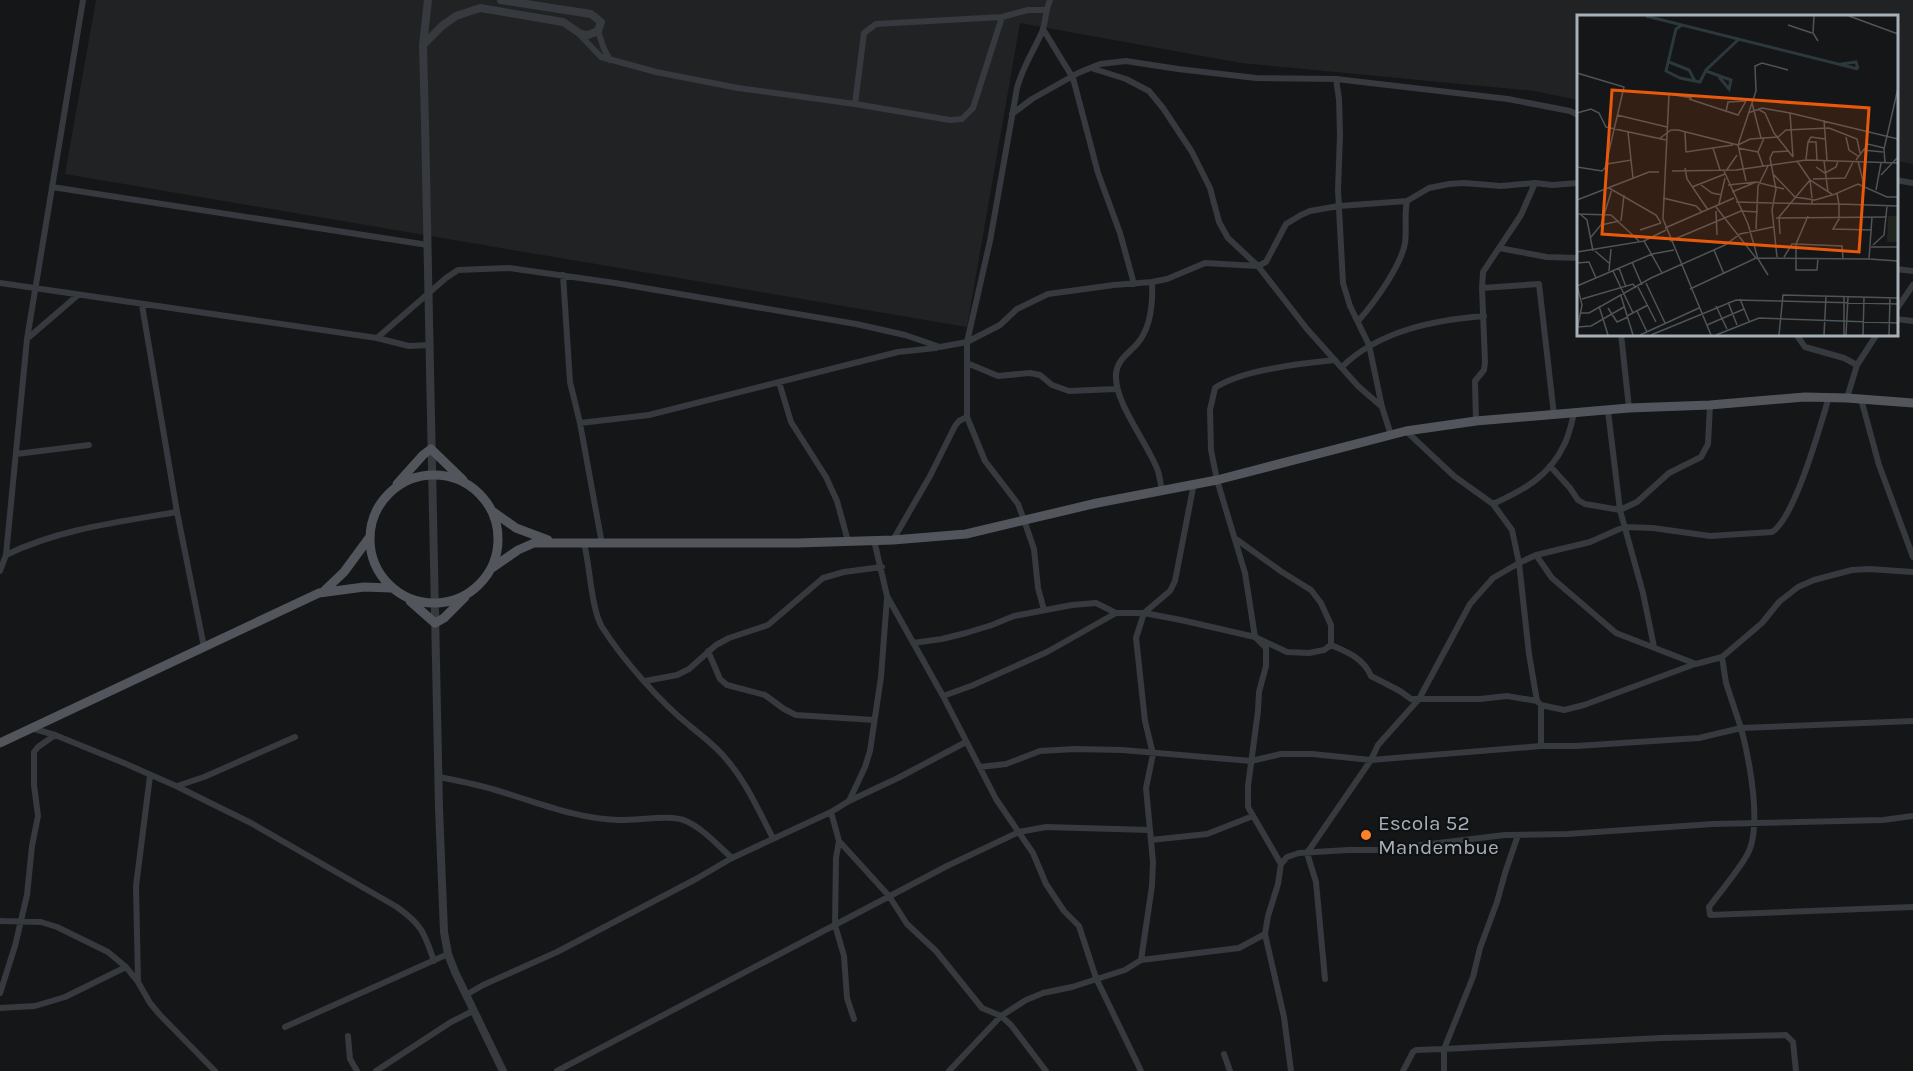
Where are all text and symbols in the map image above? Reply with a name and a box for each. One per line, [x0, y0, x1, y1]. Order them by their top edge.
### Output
inset map [1577, 15, 1898, 336]
place label: Escola 52 Mandembue [1378, 811, 1499, 859]
marker: Escola 52 Mandembue [1359, 828, 1373, 842]

